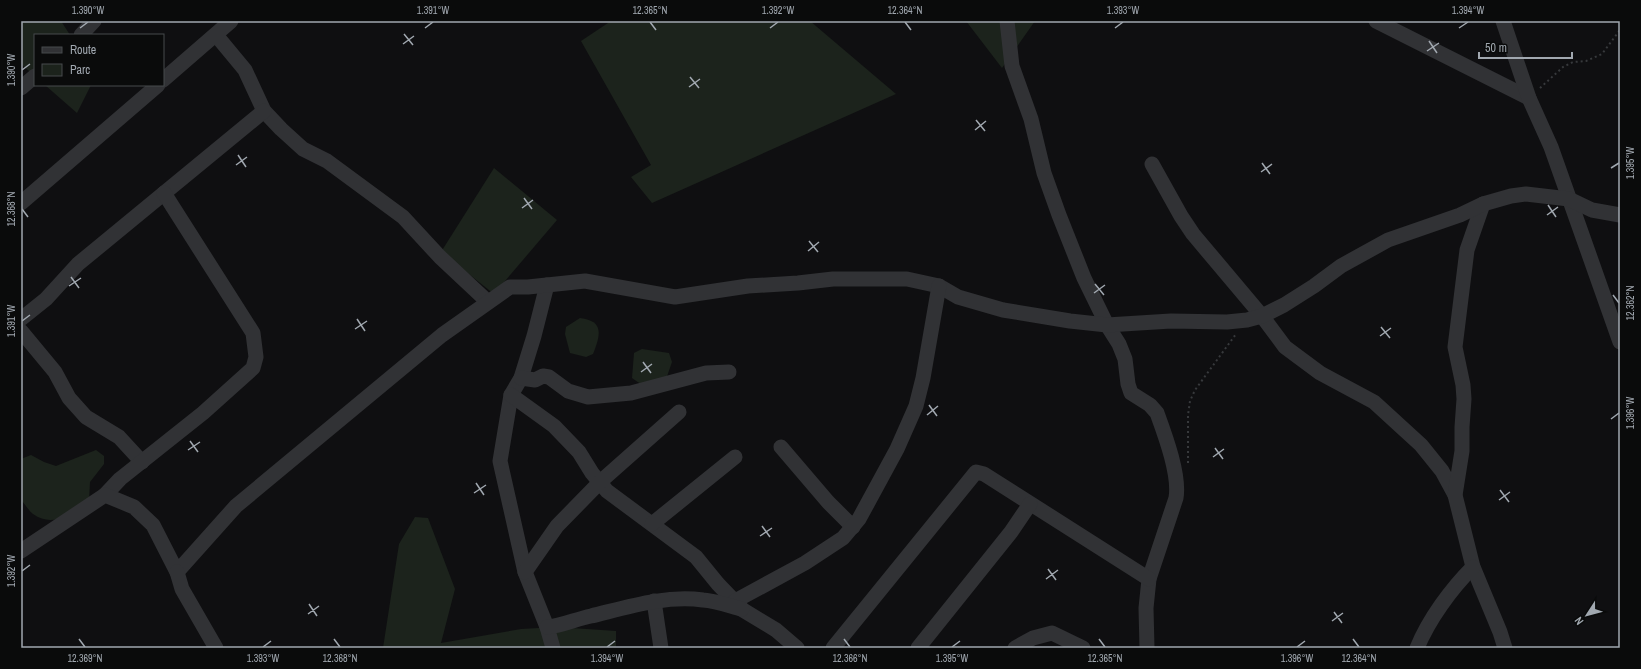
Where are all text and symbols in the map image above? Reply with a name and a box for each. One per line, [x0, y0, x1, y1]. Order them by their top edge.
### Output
text: 1.390°W [72, 4, 104, 17]
text: 1.391°W [417, 4, 449, 17]
text: 12.365°N [633, 4, 668, 17]
text: 1.392°W [762, 4, 794, 17]
text: 12.364°N [888, 4, 923, 17]
text: 1.393°W [1107, 4, 1139, 17]
text: 1.394°W [1452, 4, 1484, 17]
legend [34, 34, 164, 86]
scale bar [1479, 34, 1572, 60]
text: 50 m [1485, 40, 1507, 56]
text: Route [70, 42, 96, 58]
text: 1.390°W [5, 54, 18, 86]
text: Parc [70, 62, 90, 78]
text: 1.395°W [1624, 147, 1637, 179]
text: 12.368°N [5, 191, 18, 227]
text: 12.362°N [1624, 285, 1637, 321]
text: 1.391°W [5, 305, 18, 337]
text: 1.396°W [1624, 397, 1637, 429]
text: 1.392°W [5, 555, 18, 587]
north arrow [1567, 595, 1607, 635]
text: N [1571, 614, 1586, 628]
text: 12.369°N [68, 652, 103, 665]
text: 1.393°W [247, 652, 279, 665]
text: 12.368°N [323, 652, 358, 665]
text: 1.394°W [591, 652, 623, 665]
text: 12.366°N [833, 652, 868, 665]
text: 1.395°W [936, 652, 968, 665]
text: 12.365°N [1088, 652, 1123, 665]
text: 1.396°W [1281, 652, 1313, 665]
text: 12.364°N [1342, 652, 1377, 665]

